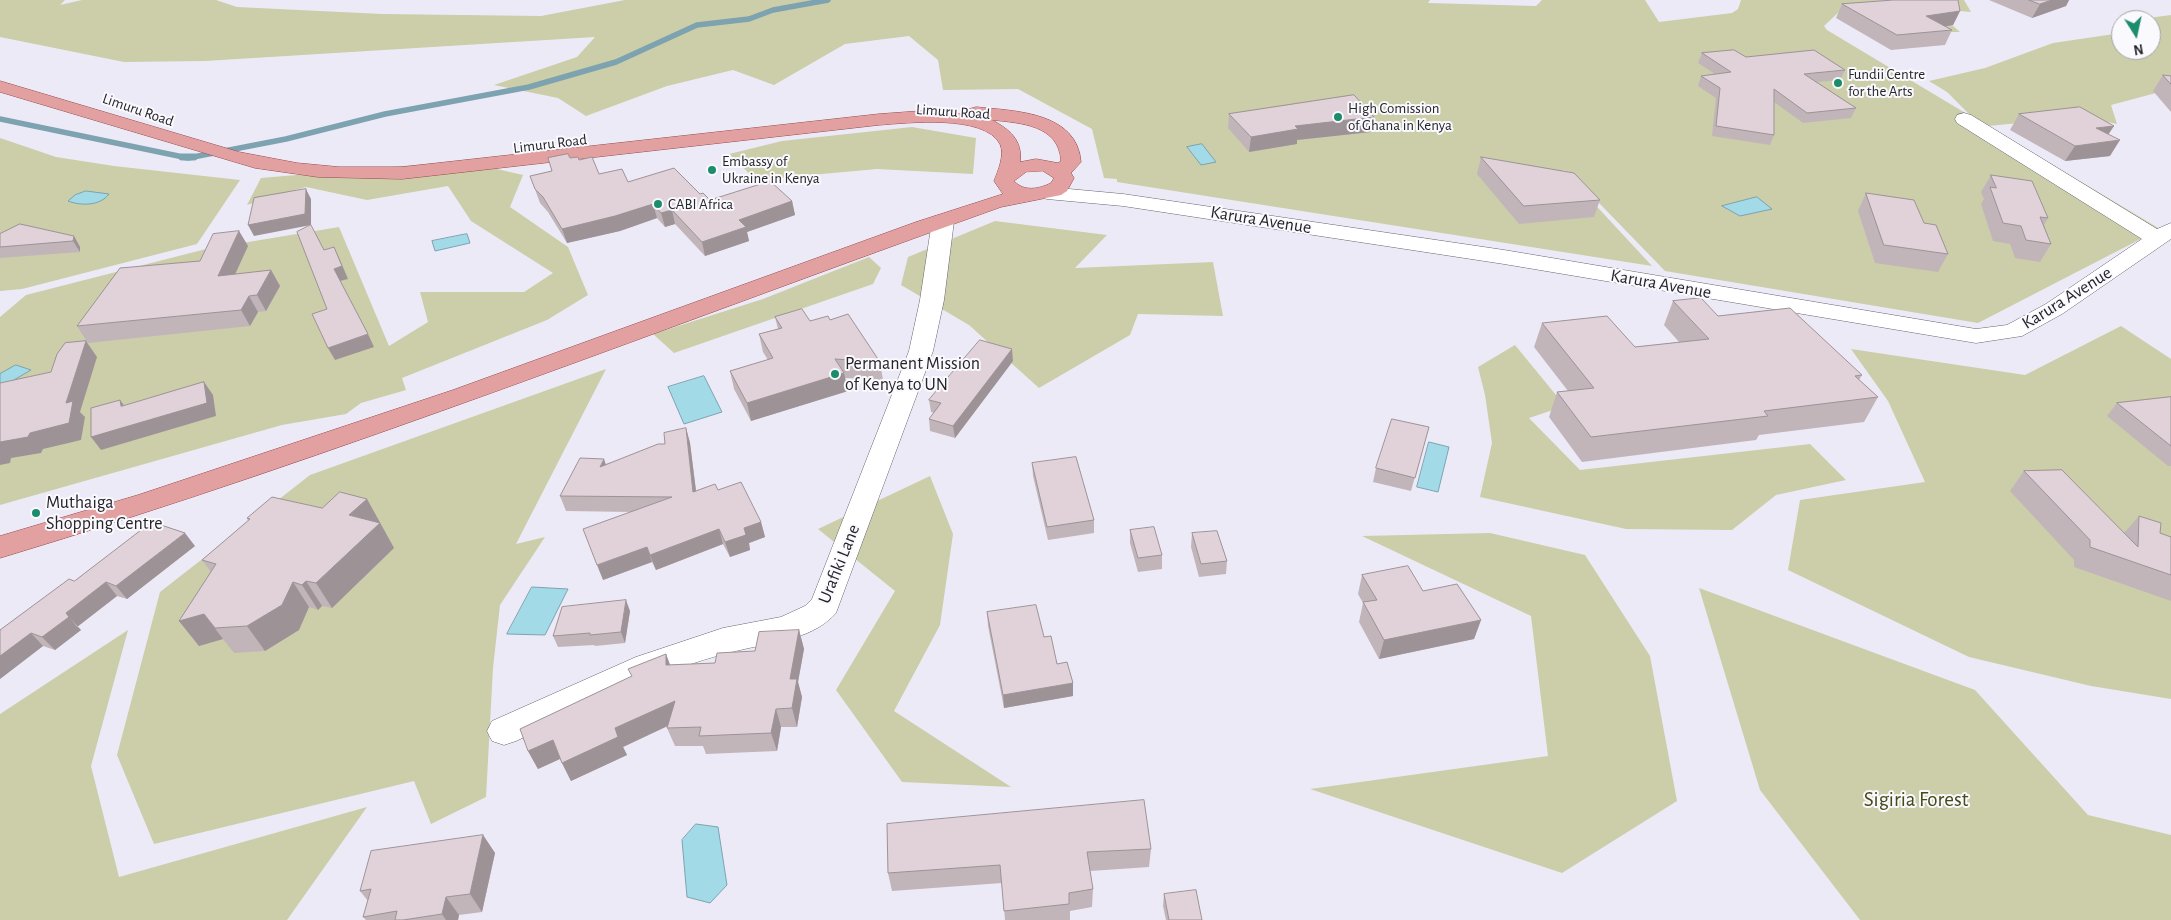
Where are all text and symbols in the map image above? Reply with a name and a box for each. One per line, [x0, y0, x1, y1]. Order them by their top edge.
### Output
north arrow [2111, 10, 2161, 60]
text: N [2132, 41, 2144, 57]
place label: Fundii Centre for the Arts [1848, 65, 1925, 100]
marker: Fundii Centre for the Arts [1832, 77, 1844, 89]
street label: Limuru Road [100, 89, 176, 131]
place label: High Comission of Ghana in Kenya [1348, 99, 1452, 134]
street label: Limuru Road [915, 100, 991, 124]
marker: High Comission of Ghana in Kenya [1332, 111, 1344, 123]
street label: Limuru Road [512, 131, 588, 157]
place label: Embassy of Ukraine in Kenya [722, 152, 820, 187]
marker: Embassy of Ukraine in Kenya [706, 164, 718, 176]
place label: CABI Africa [668, 195, 733, 213]
marker: CABI Africa [652, 198, 664, 210]
street label: Karura Avenue [1209, 201, 1313, 239]
street label: Karura Avenue [2018, 262, 2116, 334]
street label: Karura Avenue [1609, 265, 1713, 303]
place label: Permanent Mission of Kenya to UN [845, 353, 980, 396]
marker: Permanent Mission of Kenya to UN [829, 368, 841, 380]
place label: Muthaiga Shopping Centre [46, 492, 163, 534]
marker: Muthaiga Shopping Centre [30, 507, 42, 519]
street label: Urafiki Lane [813, 521, 865, 607]
park label: Sigiria Forest [1864, 787, 1968, 813]

